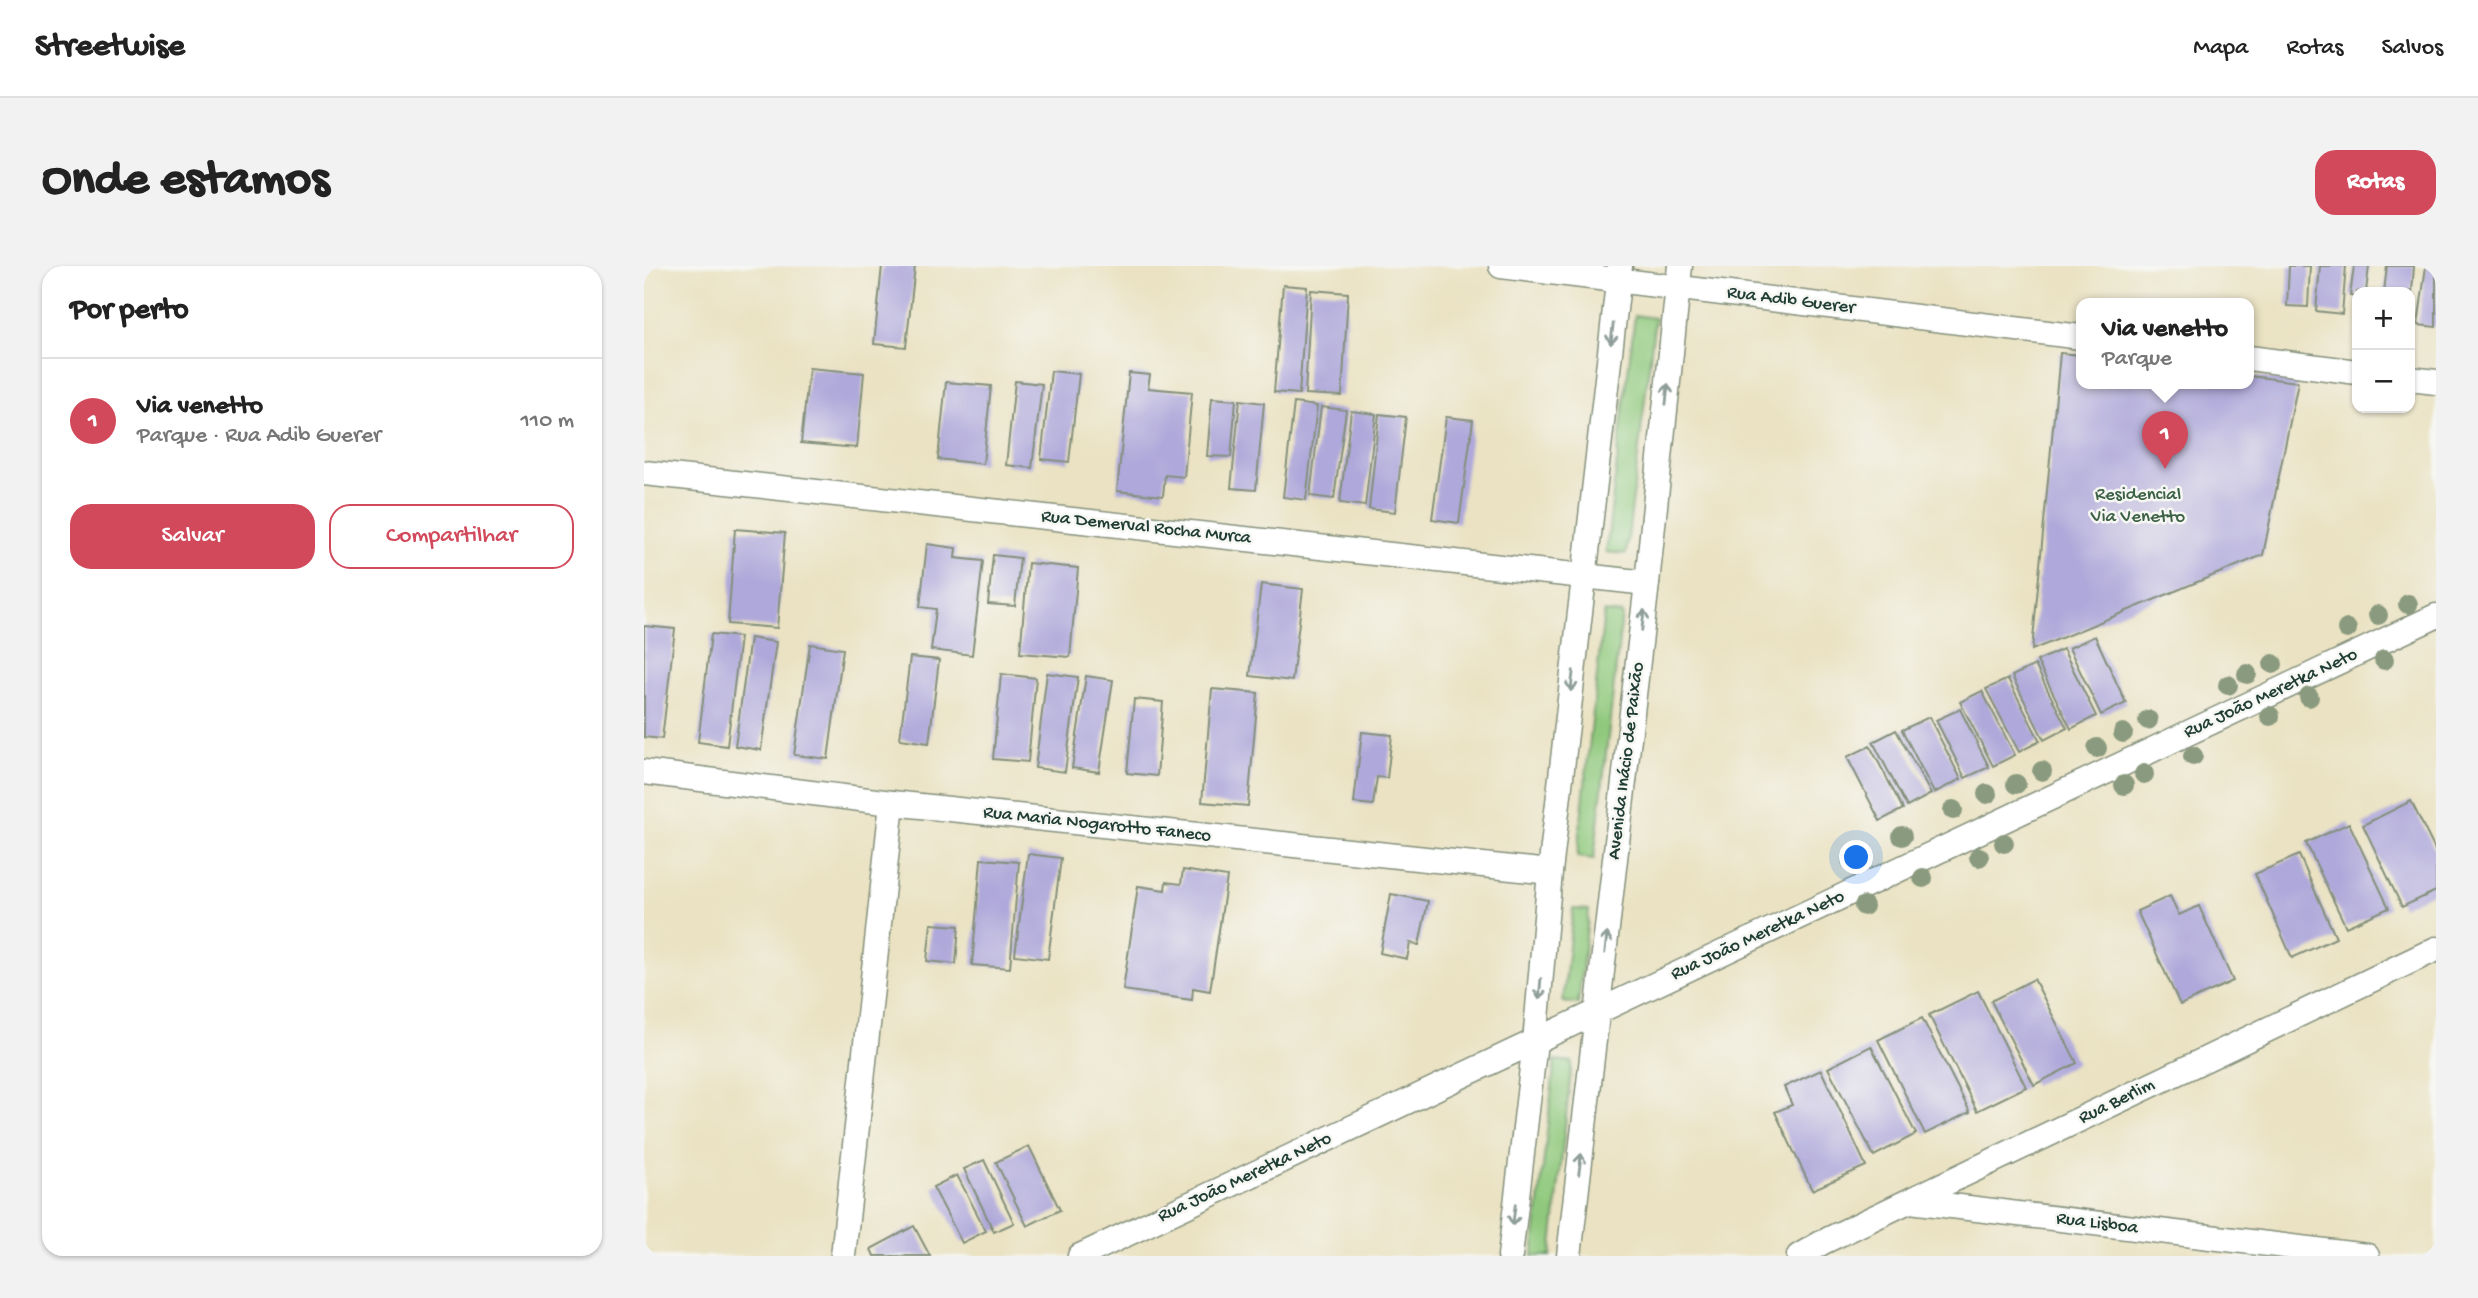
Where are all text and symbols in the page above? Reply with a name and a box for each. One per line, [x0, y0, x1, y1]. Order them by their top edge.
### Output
text: Streetwise [35, 29, 185, 67]
text: Mapa [2193, 34, 2248, 63]
text: Rotas [2286, 34, 2343, 63]
text: Salvos [2381, 34, 2443, 63]
button: Rotas [2315, 150, 2436, 215]
text: Onde estamos [42, 153, 329, 211]
street label: Rua Adib Guerer [1726, 282, 1859, 321]
map controls [2352, 287, 2415, 413]
button: + [2352, 287, 2415, 350]
text: Por perto [70, 294, 189, 329]
popup [2076, 298, 2254, 389]
text: Via venetto [2102, 315, 2228, 346]
one-way arrow [1606, 322, 1619, 345]
text: Parque [2102, 346, 2172, 373]
button: − [2352, 350, 2415, 413]
one-way arrow [1660, 383, 1673, 405]
text: Via venetto [137, 392, 263, 423]
text: 1 [88, 408, 98, 435]
text: 110 m [521, 408, 574, 435]
pin: 1 [2142, 411, 2188, 469]
text: Parque · Rua Adib Guerer [137, 423, 381, 450]
park label: Residencial Via Venetto [2090, 484, 2185, 529]
button: Salvar [70, 504, 315, 569]
button: Compartilhar [329, 504, 574, 569]
street label: Rua Demerval Rocha Murca [1040, 506, 1254, 551]
one-way arrow [1637, 609, 1650, 632]
street label: Rua João Meretka Neto [2180, 644, 2362, 744]
street label: Avenida Inácio de Paixão [1603, 661, 1651, 861]
one-way arrow [1565, 670, 1578, 692]
street label: Rua Maria Nogarotto Faneco [982, 802, 1212, 848]
your location [1839, 840, 1873, 874]
street label: Rua João Meretka Neto [1667, 886, 1849, 986]
one-way arrow [1600, 932, 1613, 955]
one-way arrow [1533, 977, 1546, 999]
street label: Rua Berlim [2075, 1073, 2159, 1130]
street label: Rua João Meretka Neto [1154, 1128, 1336, 1228]
one-way arrow [1573, 1153, 1586, 1176]
one-way arrow [1508, 1203, 1521, 1226]
street label: Rua Lisboa [2055, 1208, 2141, 1241]

